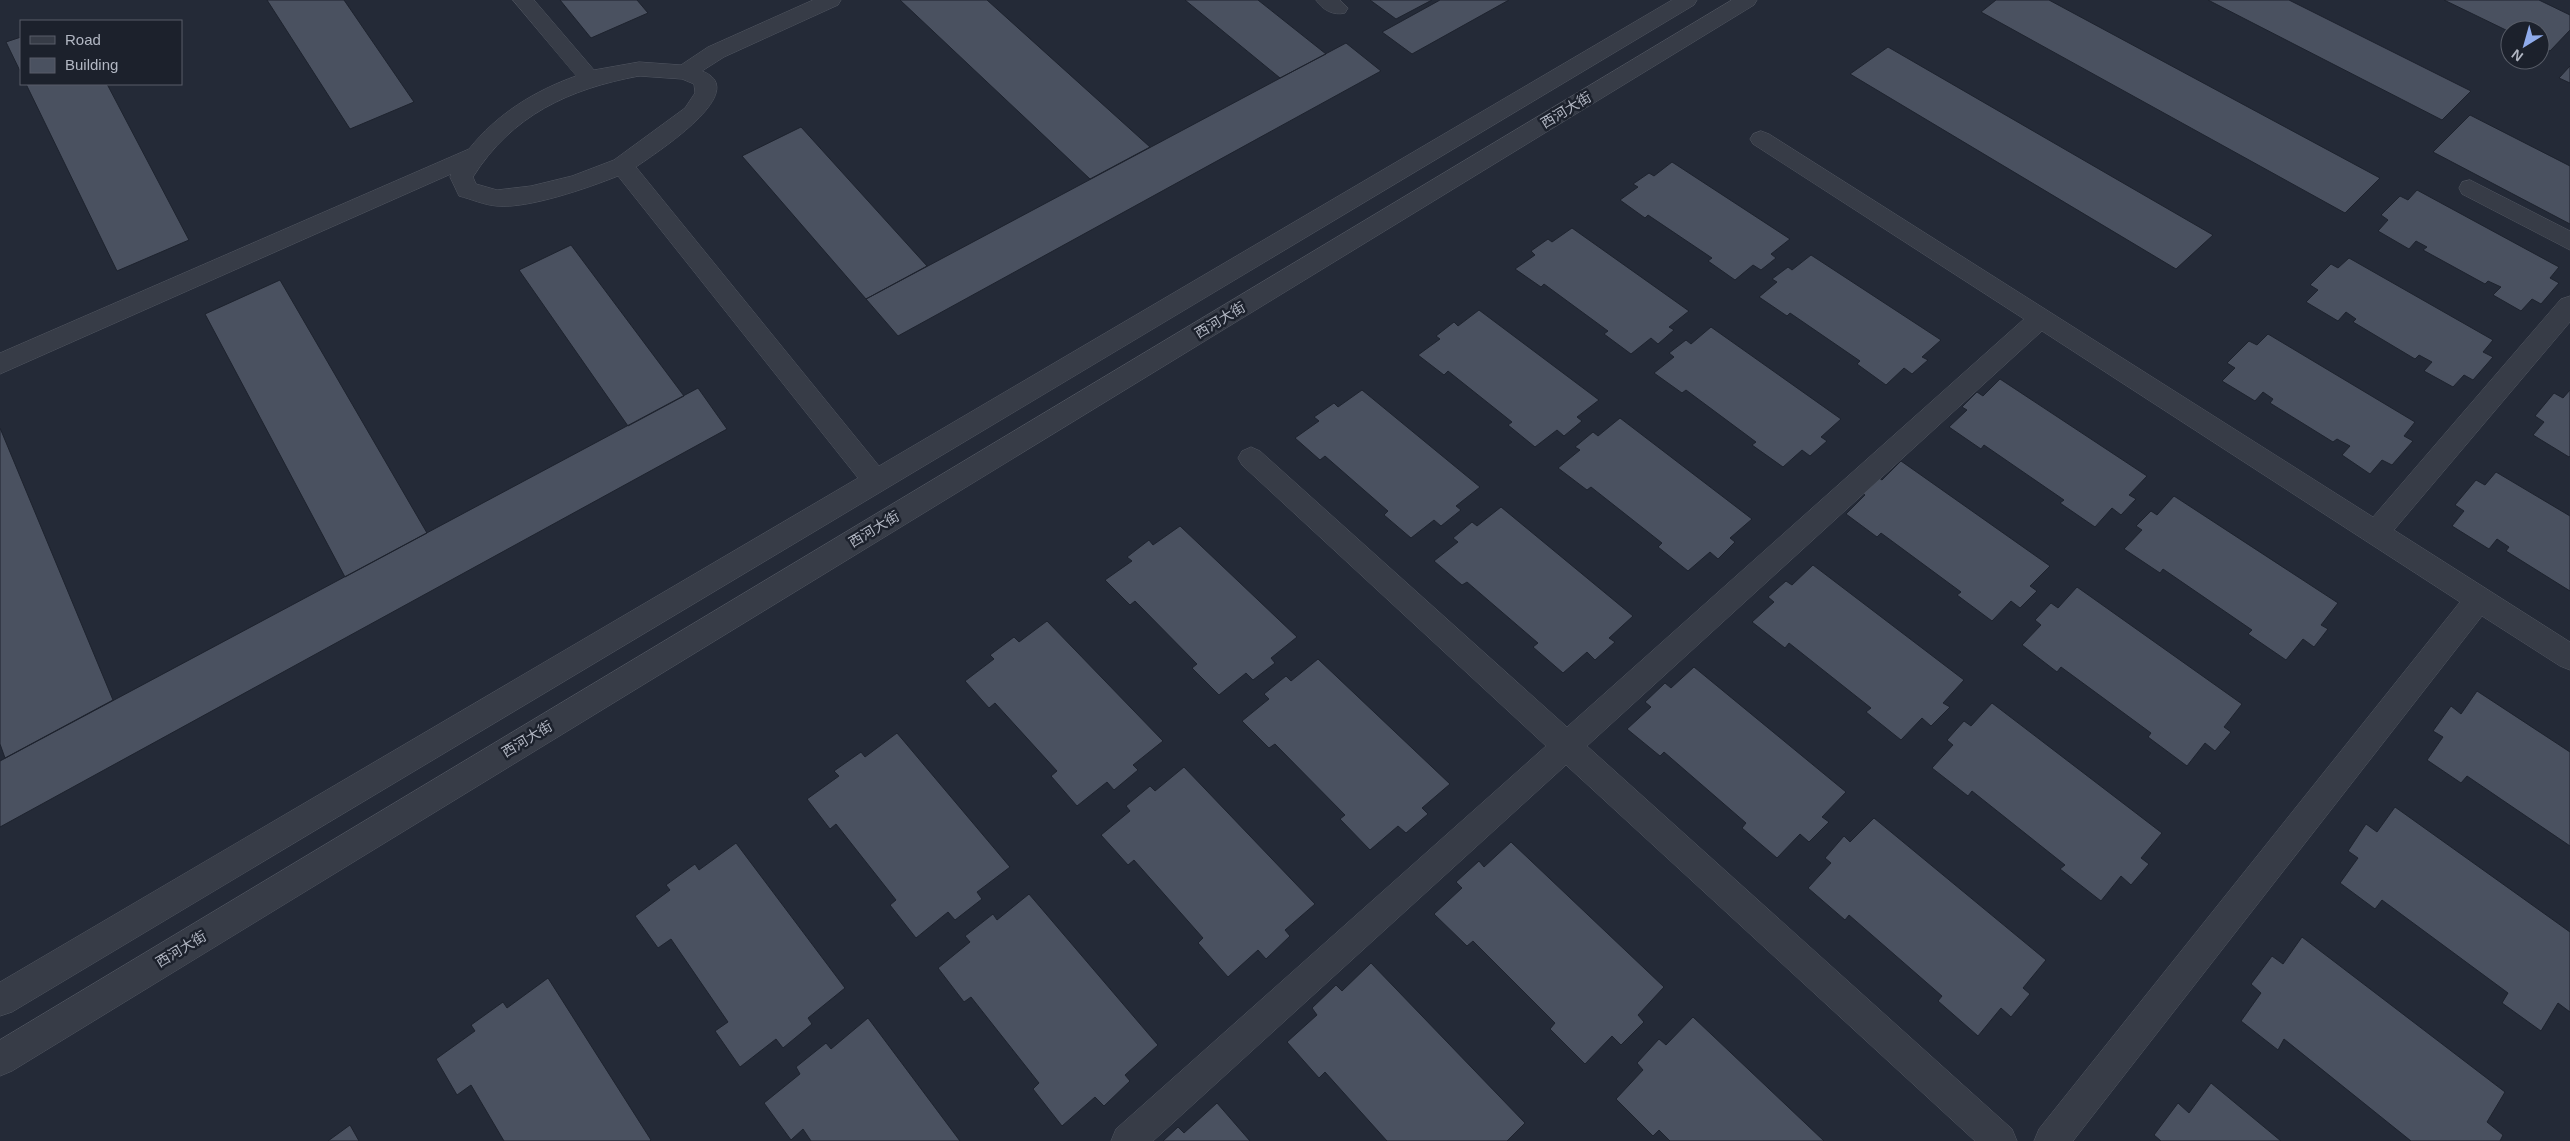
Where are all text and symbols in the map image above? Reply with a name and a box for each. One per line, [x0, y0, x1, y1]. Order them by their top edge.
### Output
legend [20, 20, 182, 85]
north arrow [2500, 20, 2550, 70]
text: Road [65, 31, 101, 48]
text: N [2508, 46, 2526, 65]
text: Building [65, 56, 118, 73]
street label: 西河大街 [1538, 89, 1594, 131]
street label: 西河大街 [1192, 299, 1248, 341]
street label: 西河大街 [846, 508, 902, 550]
street label: 西河大街 [499, 718, 555, 760]
street label: 西河大街 [153, 928, 209, 970]

